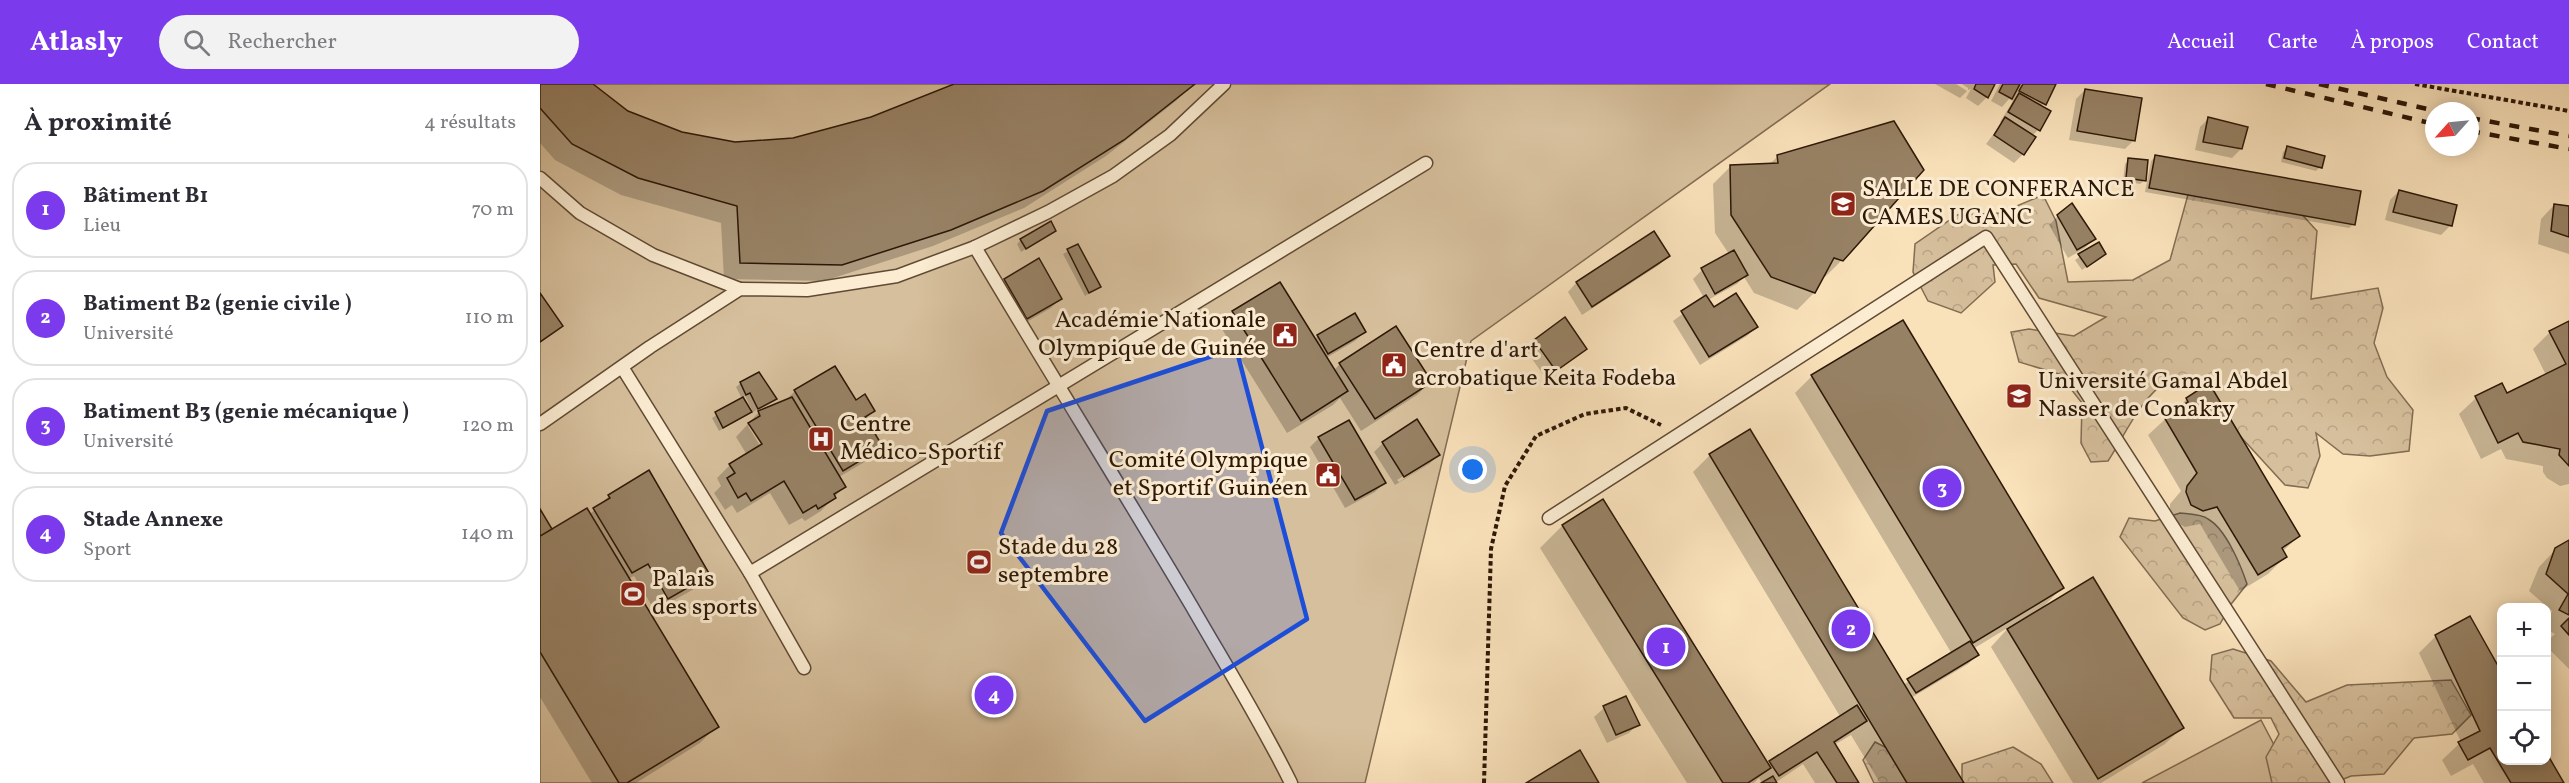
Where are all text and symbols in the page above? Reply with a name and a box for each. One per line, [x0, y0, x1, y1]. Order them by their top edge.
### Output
search box [159, 15, 579, 69]
text: Atlasly [30, 23, 123, 62]
icon: search [180, 26, 213, 59]
text: Rechercher [228, 27, 337, 58]
text: Accueil [2167, 28, 2235, 57]
text: Carte [2268, 28, 2318, 57]
text: À propos [2351, 28, 2434, 57]
text: Contact [2467, 28, 2539, 57]
north arrow [2425, 102, 2479, 156]
text: À proximité [24, 105, 172, 141]
text: 4 résultats [424, 109, 516, 137]
place label: SALLE DE CONFERANCE CAMES UGANC [1862, 173, 2135, 235]
text: Bâtiment B1 [83, 181, 208, 212]
school or university icon: SALLE DE CONFERANCE CAMES UGANC [1828, 189, 1858, 219]
text: 1 [41, 196, 50, 224]
text: 70 m [471, 196, 514, 224]
text: Lieu [83, 212, 121, 240]
text: Batiment B2 (genie civile ) [83, 289, 352, 320]
text: 2 [40, 304, 51, 332]
text: 110 m [465, 304, 514, 332]
place label: Académie Nationale Olympique de Guinée [1038, 304, 1266, 366]
text: Université [83, 320, 174, 348]
public building icon: Académie Nationale Olympique de Guinée [1270, 320, 1300, 350]
place label: Centre d'art acrobatique Keita Fodeba [1414, 334, 1677, 396]
public building icon: Centre d'art acrobatique Keita Fodeba [1379, 350, 1409, 380]
place label: Université Gamal Abdel Nasser de Conakry [2038, 365, 2288, 427]
school or university icon: Université Gamal Abdel Nasser de Conakry [2004, 381, 2034, 411]
text: Batiment B3 (genie mécanique ) [83, 397, 409, 428]
place label: Centre Médico-Sportif [840, 408, 1004, 470]
text: 3 [40, 412, 51, 440]
text: 120 m [462, 412, 514, 440]
hospital icon: Centre Médico-Sportif [806, 424, 836, 454]
text: Université [83, 428, 174, 456]
place label: Comité Olympique et Sportif Guinéen [1109, 444, 1308, 506]
your location [1458, 455, 1487, 484]
public building icon: Comité Olympique et Sportif Guinéen [1313, 460, 1343, 490]
pin: 3 [1922, 466, 1962, 510]
text: Stade Annexe [83, 505, 223, 536]
text: 4 [39, 520, 52, 548]
text: 140 m [461, 520, 514, 548]
place label: Stade du 28 septembre [998, 531, 1118, 593]
text: Sport [83, 536, 132, 564]
sports icon: Stade du 28 septembre [964, 547, 994, 577]
place label: Palais des sports [652, 563, 758, 625]
sports icon: Palais des sports [618, 579, 648, 609]
map controls [2497, 603, 2551, 765]
button: + [2497, 603, 2551, 657]
pin: 2 [1832, 606, 1870, 652]
pin: 1 [1646, 624, 1686, 670]
button: − [2497, 657, 2551, 711]
pin: 4 [974, 672, 1014, 718]
button: locate [2497, 711, 2551, 765]

